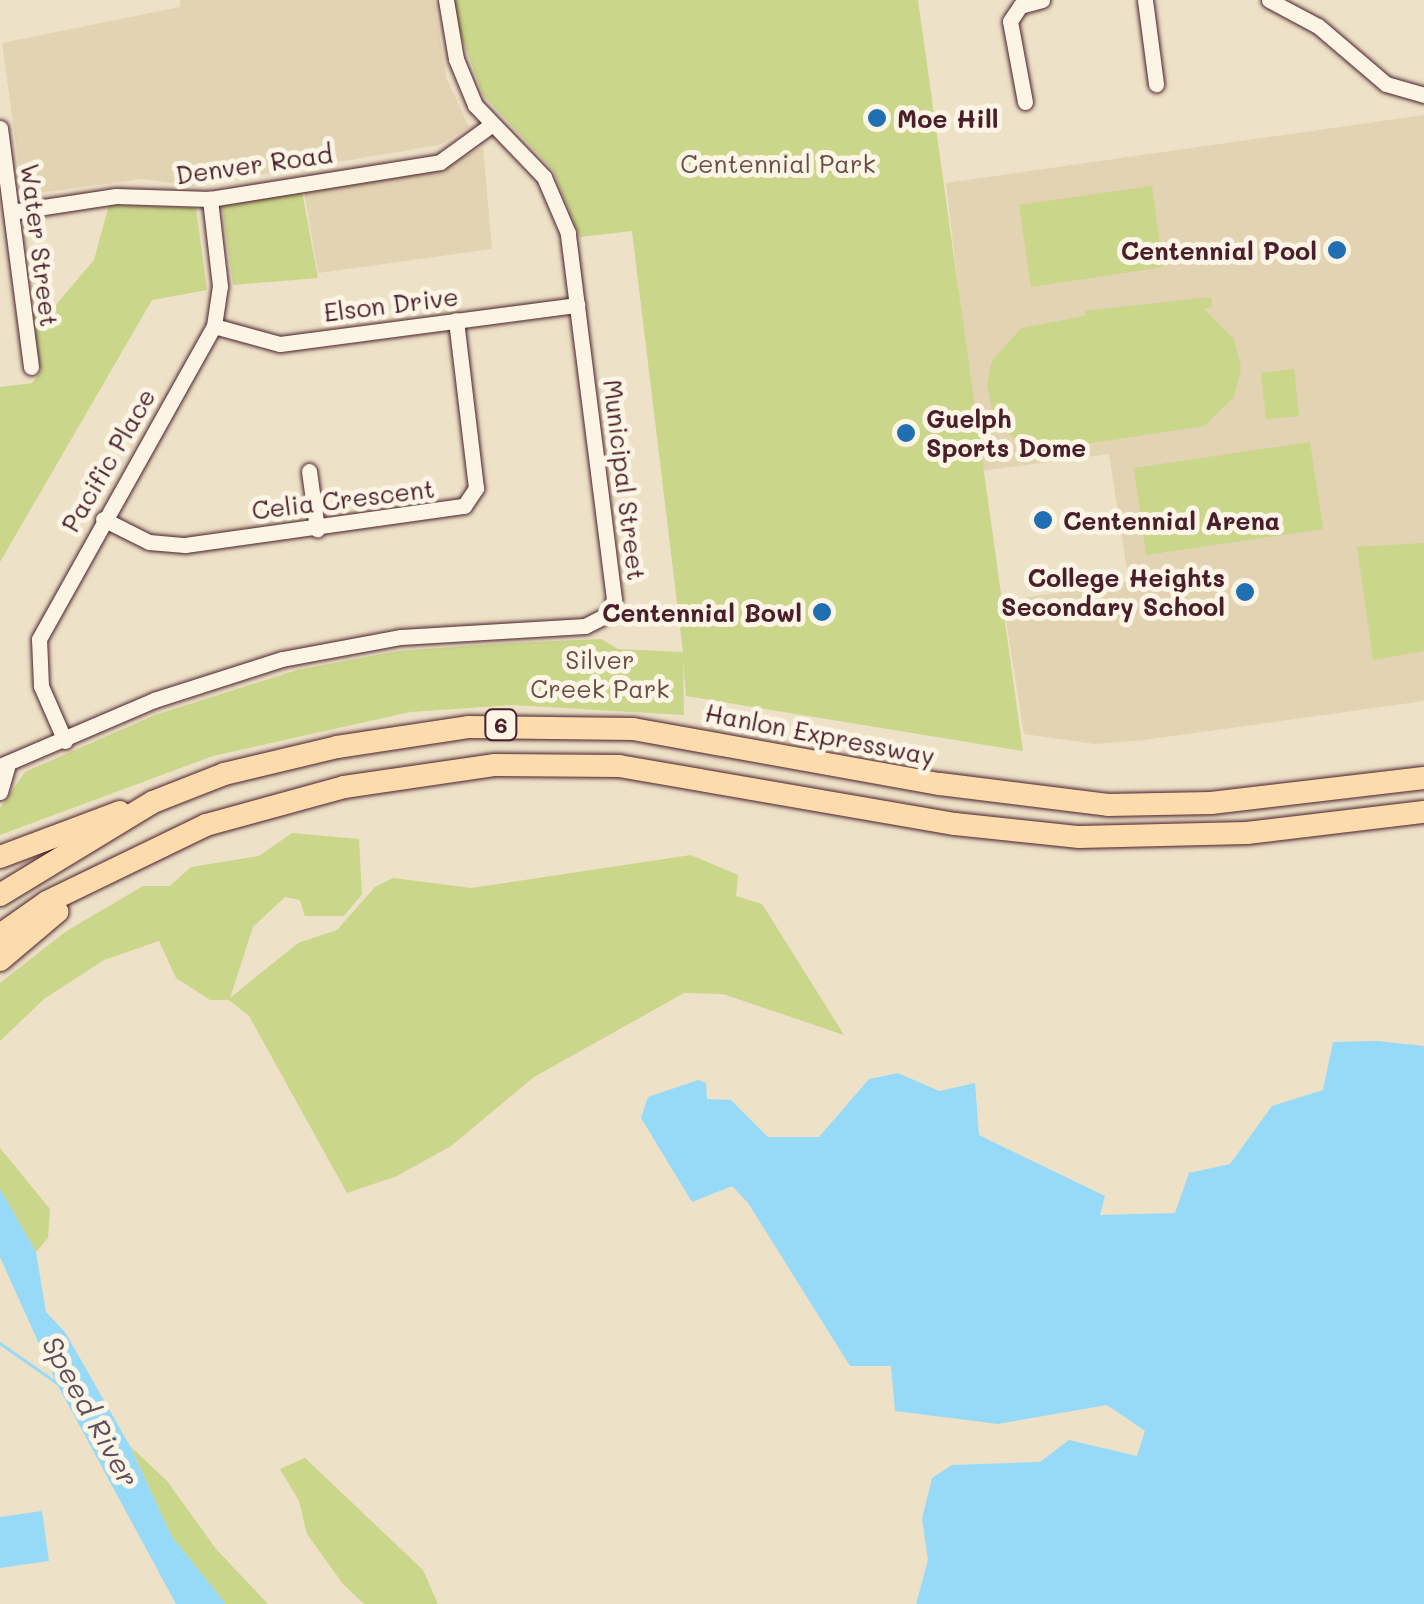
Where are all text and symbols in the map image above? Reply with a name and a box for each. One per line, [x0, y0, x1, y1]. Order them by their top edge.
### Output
place label: Moe Hill [897, 103, 998, 133]
marker: Moe Hill [866, 107, 888, 129]
street label: Denver Road [174, 138, 334, 190]
park label: Centennial Park [680, 148, 876, 178]
street label: Water Street [15, 162, 65, 328]
place label: Centennial Pool [1121, 235, 1317, 265]
marker: Centennial Pool [1326, 239, 1348, 261]
street label: Elson Drive [322, 281, 460, 327]
street label: Municipal Street [598, 378, 652, 582]
street label: Pacific Place [55, 383, 161, 537]
place label: Guelph Sports Dome [926, 404, 1086, 463]
marker: Guelph Sports Dome [895, 422, 917, 444]
street label: Celia Crescent [250, 473, 436, 525]
place label: Centennial Arena [1063, 505, 1280, 535]
marker: Centennial Arena [1032, 509, 1054, 531]
place label: College Heights Secondary School [1001, 563, 1225, 622]
marker: College Heights Secondary School [1234, 581, 1256, 603]
place label: Centennial Bowl [602, 597, 802, 627]
marker: Centennial Bowl [811, 601, 833, 623]
park label: Silver Creek Park [530, 645, 670, 704]
street label: Hanlon Expressway [703, 697, 937, 771]
road number: 6 [484, 708, 518, 742]
water label: Speed River [36, 1330, 146, 1492]

